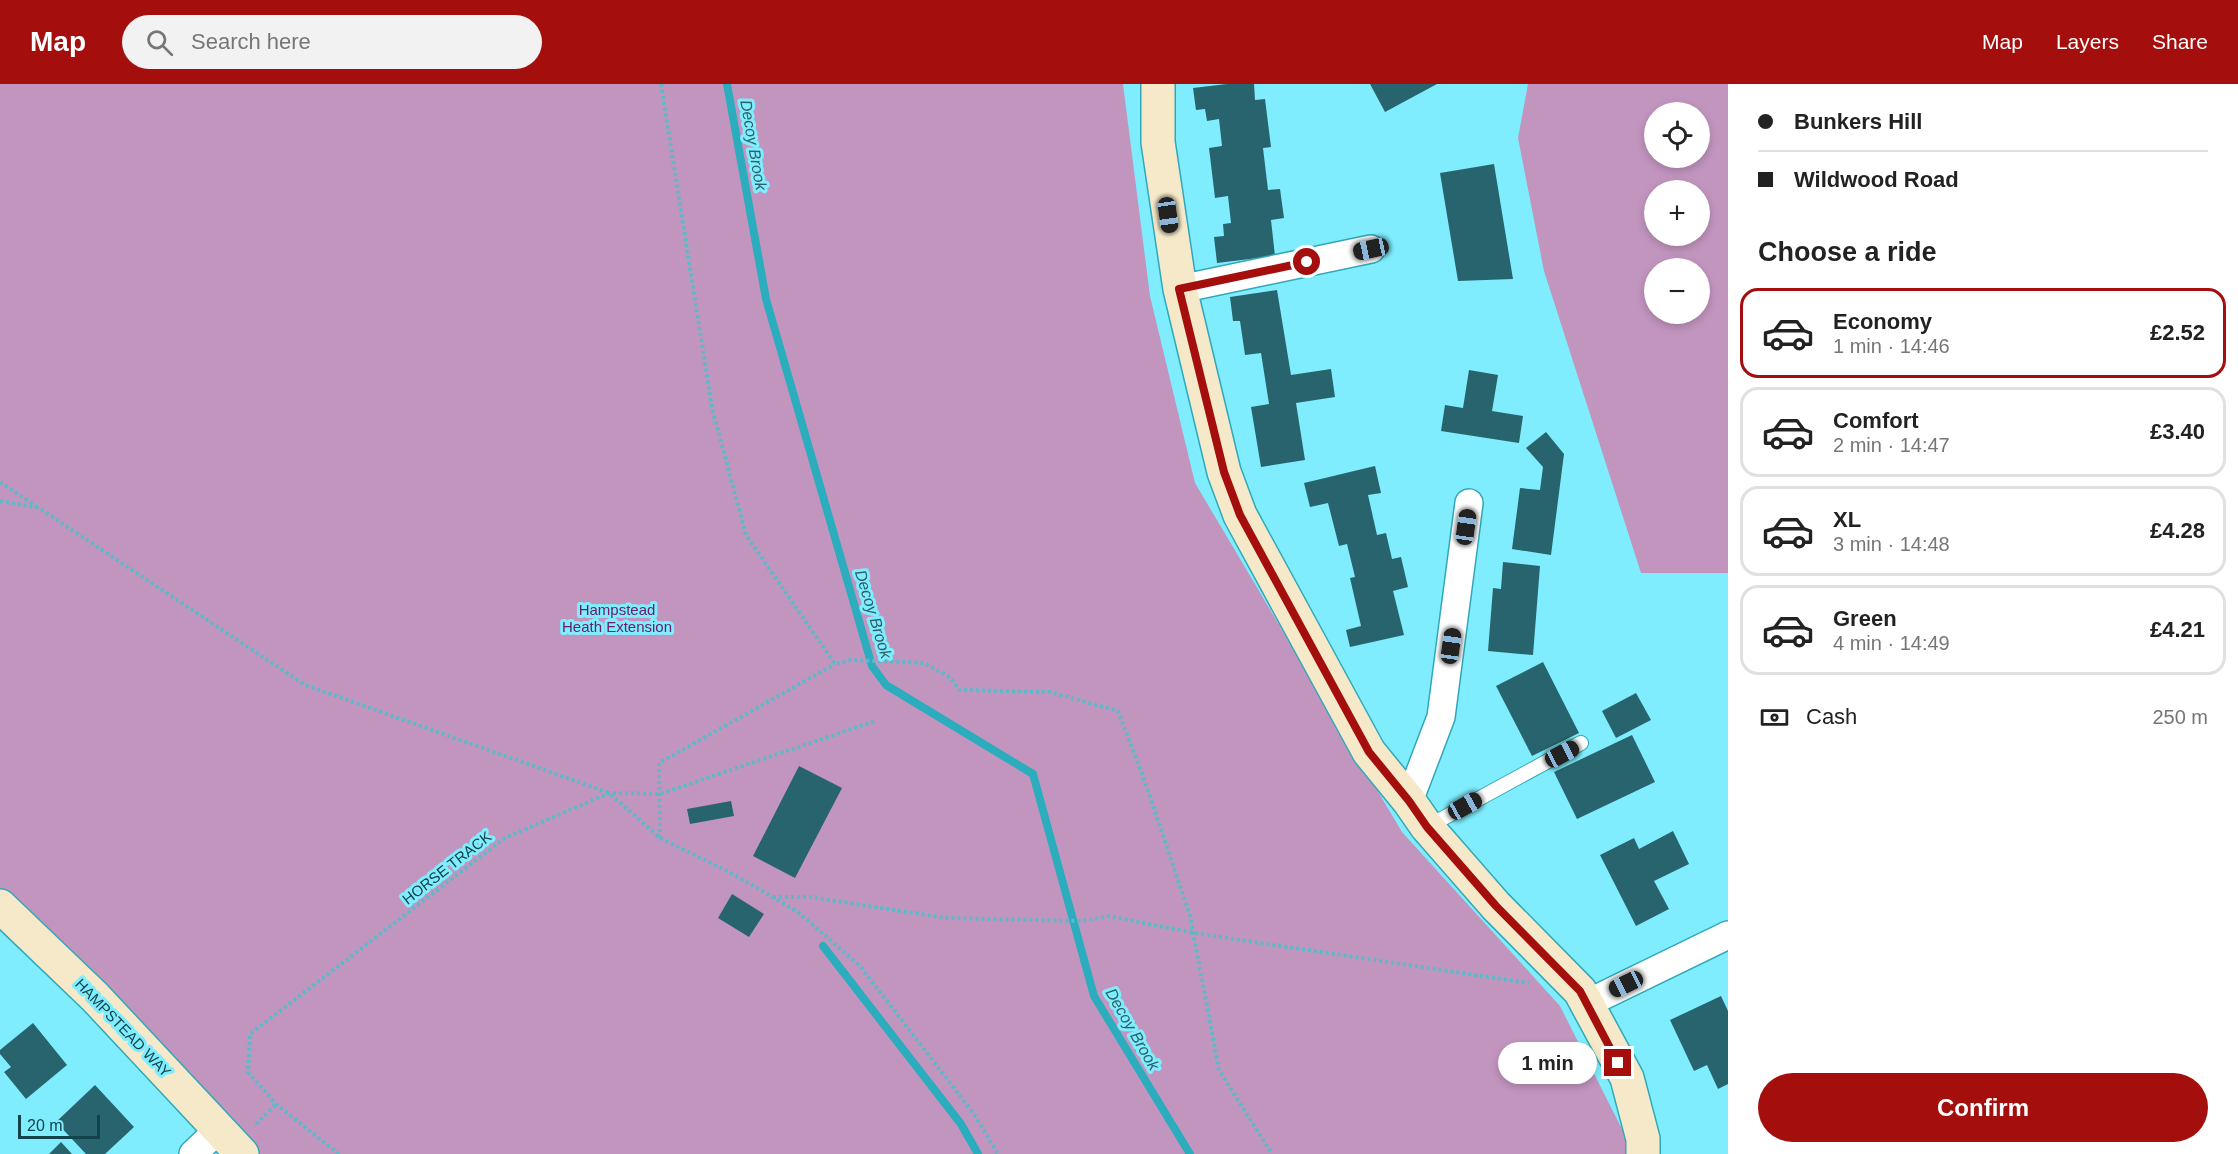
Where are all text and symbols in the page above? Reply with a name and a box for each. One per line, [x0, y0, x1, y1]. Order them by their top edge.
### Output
search box [122, 15, 542, 69]
text: Map [30, 26, 86, 57]
icon: search [143, 26, 176, 59]
text: Search here [191, 29, 311, 54]
text: Map [1982, 30, 2023, 53]
text: Layers [2056, 30, 2119, 53]
text: Share [2152, 30, 2208, 53]
water label: Decoy Brook [737, 99, 770, 193]
map controls [1644, 102, 1710, 324]
button: locate [1644, 102, 1710, 168]
text: Bunkers Hill [1794, 109, 1922, 134]
text: Wildwood Road [1794, 167, 1959, 192]
button: + [1644, 180, 1710, 246]
car [1157, 196, 1179, 234]
car [1352, 236, 1390, 262]
text: Choose a ride [1758, 237, 1937, 267]
route start [1293, 248, 1320, 275]
button: − [1644, 258, 1710, 324]
icon: car [1761, 306, 1815, 360]
text: Economy [1833, 309, 1932, 334]
text: £2.52 [2150, 320, 2205, 345]
text: 1 min · 14:46 [1833, 335, 1950, 357]
icon: car [1761, 405, 1815, 459]
text: Comfort [1833, 408, 1919, 433]
text: £3.40 [2150, 419, 2205, 444]
text: 2 min · 14:47 [1833, 434, 1950, 456]
icon: car [1761, 504, 1815, 558]
text: XL [1833, 507, 1861, 532]
car [1455, 508, 1477, 546]
text: £4.28 [2150, 518, 2205, 543]
text: 3 min · 14:48 [1833, 533, 1950, 555]
water label: Decoy Brook [852, 568, 895, 661]
park label: Hampstead Heath Extension [562, 601, 672, 635]
icon: car [1761, 603, 1815, 657]
text: Green [1833, 606, 1897, 631]
text: £4.21 [2150, 617, 2205, 642]
car [1440, 627, 1462, 665]
text: 4 min · 14:49 [1833, 632, 1950, 654]
icon: cash [1758, 701, 1791, 734]
text: Cash [1806, 704, 1857, 729]
text: 250 m [2152, 706, 2208, 728]
car [1542, 738, 1582, 770]
car [1445, 789, 1485, 823]
street label: HORSE TRACK [399, 828, 495, 908]
car [1606, 968, 1646, 1000]
street label: HAMPSTEAD WAY [72, 975, 175, 1080]
water label: Decoy Brook [1102, 985, 1163, 1074]
callout: 1 min [1498, 1042, 1597, 1084]
route end [1604, 1049, 1631, 1076]
text: 1 min [1521, 1052, 1574, 1074]
button: Confirm [1758, 1073, 2208, 1142]
scale bar [18, 1112, 100, 1140]
text: 20 m [27, 1117, 63, 1134]

